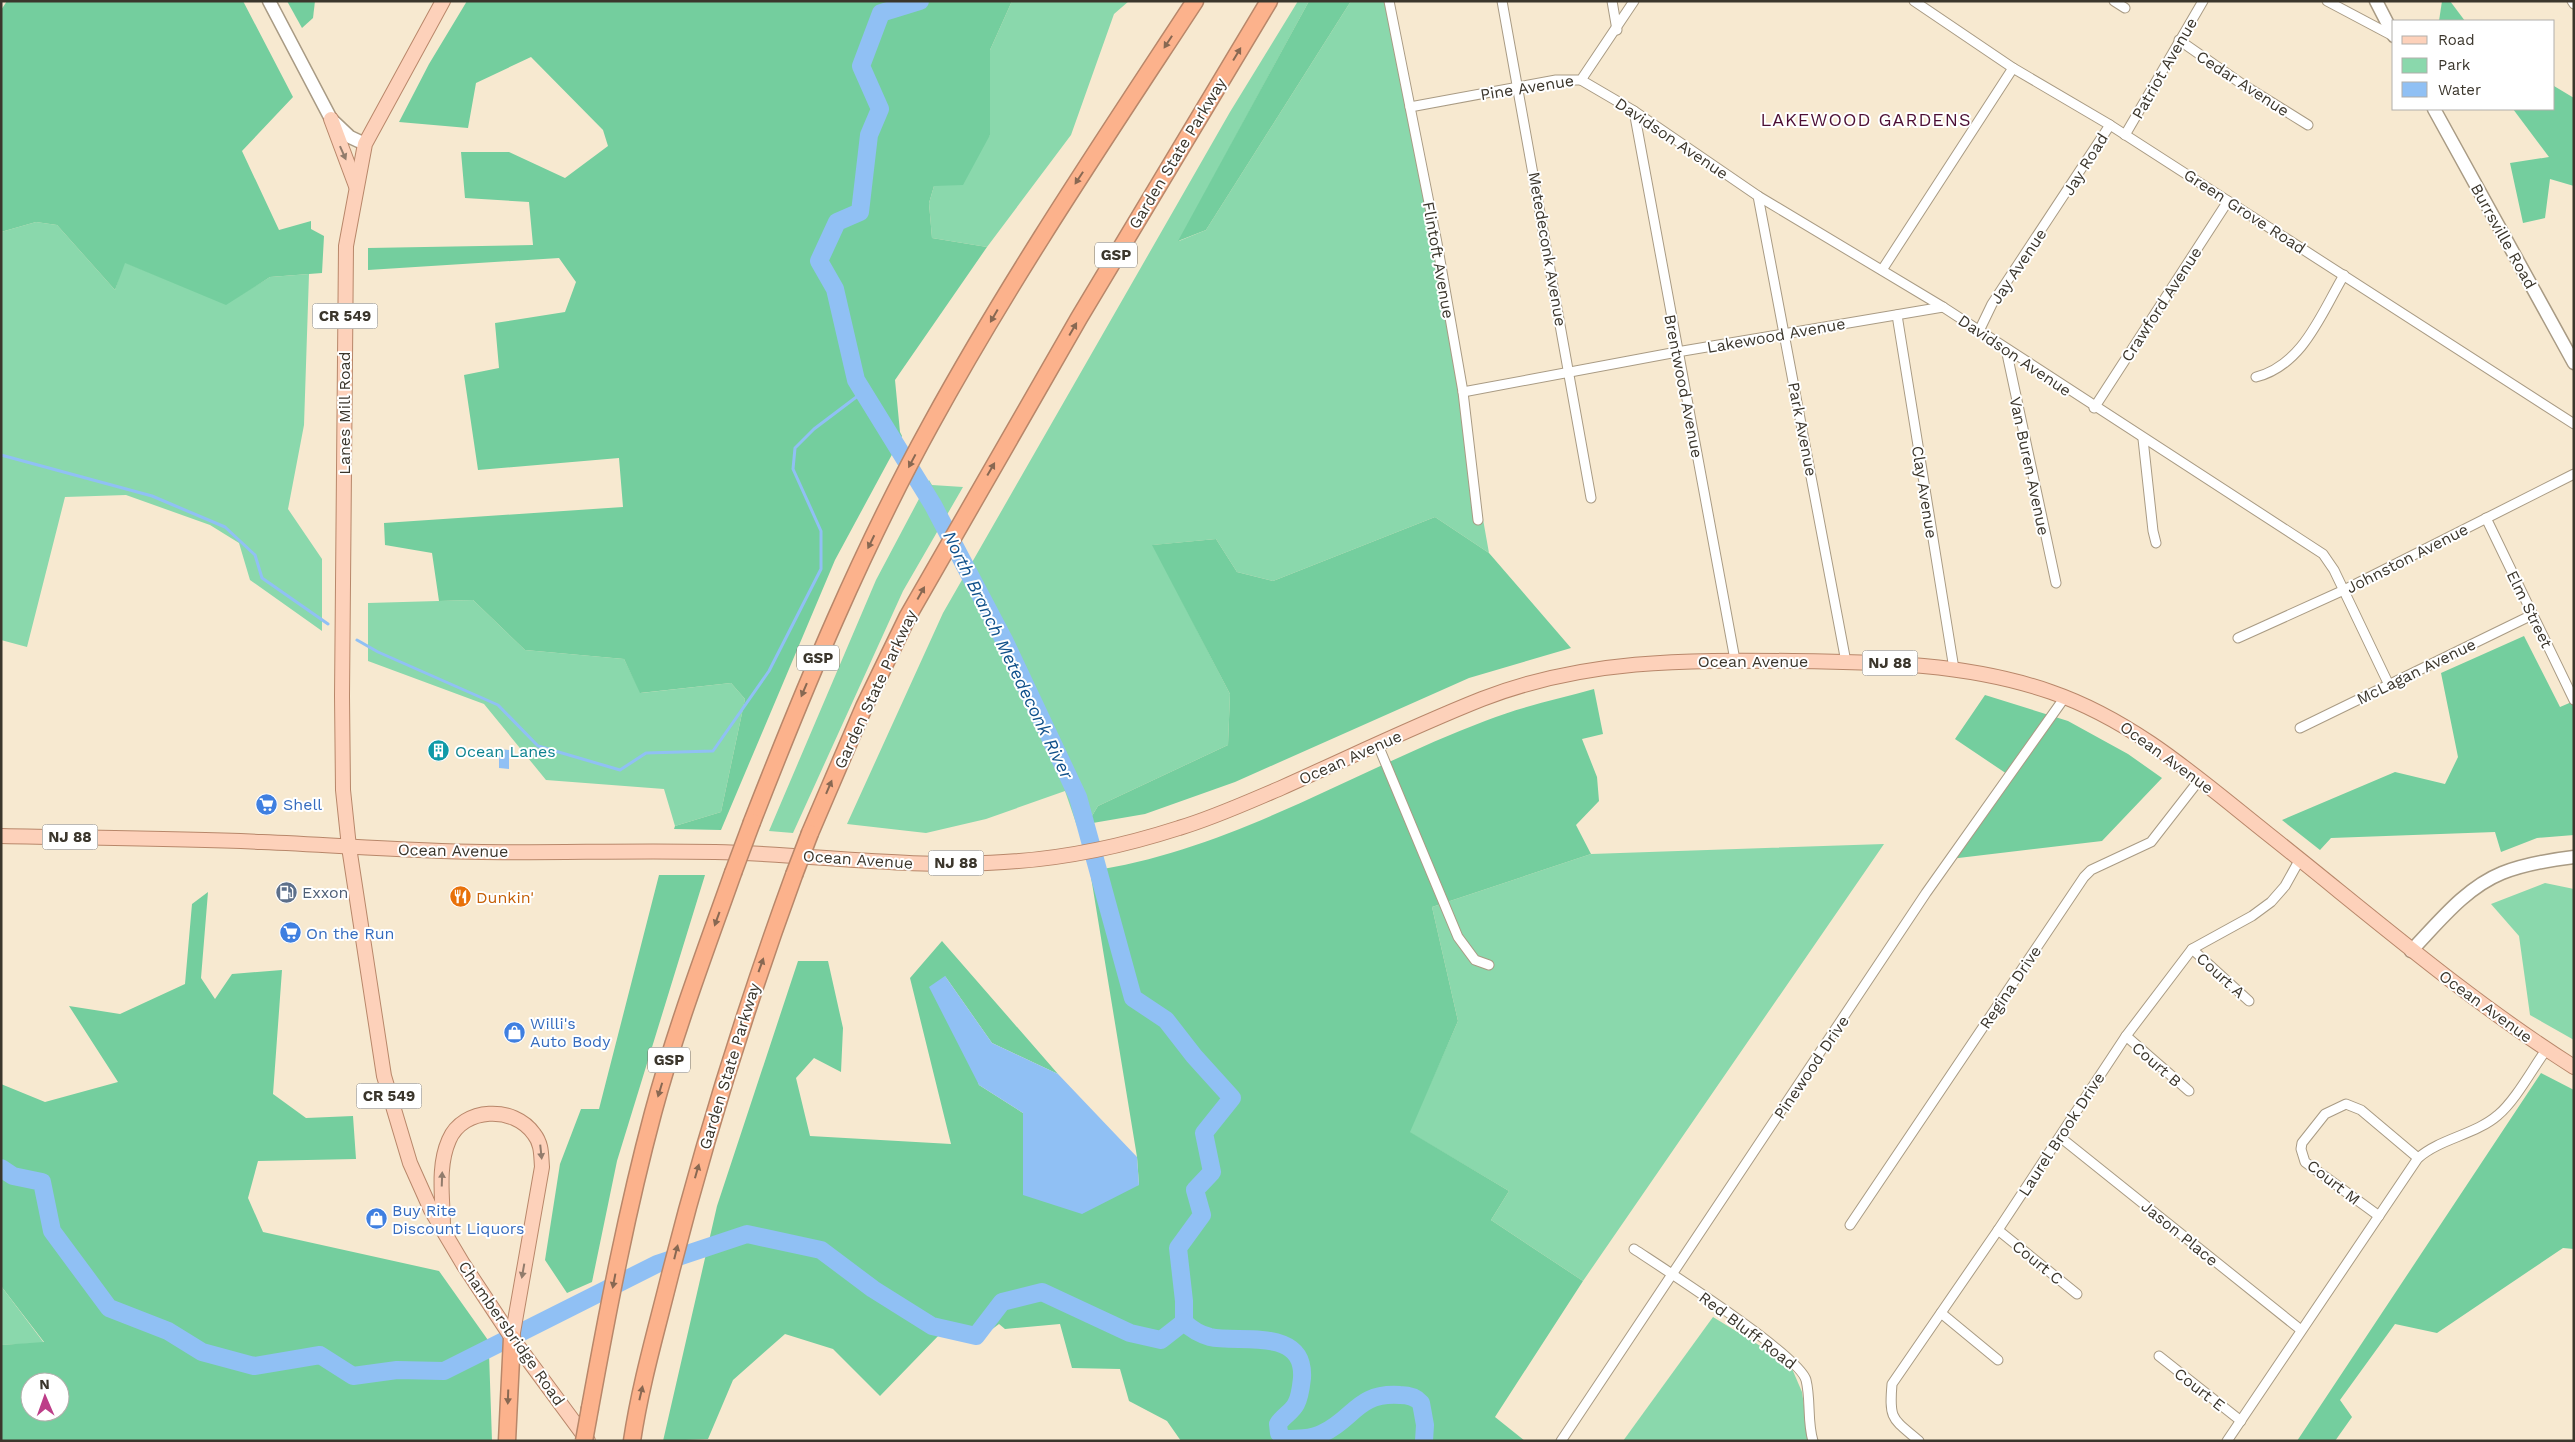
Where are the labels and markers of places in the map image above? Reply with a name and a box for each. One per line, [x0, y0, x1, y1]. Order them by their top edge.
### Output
building icon: Ocean Lanes [427, 739, 451, 763]
place label: Ocean Lanes [455, 742, 556, 761]
supermarket icon: Shell [255, 792, 279, 816]
place label: Shell [283, 795, 322, 814]
fuel station icon: Exxon [274, 880, 298, 904]
place label: Exxon [302, 883, 348, 902]
restaurant icon: Dunkin' [448, 885, 472, 909]
place label: Dunkin' [476, 888, 534, 907]
supermarket icon: On the Run [278, 921, 302, 945]
place label: On the Run [306, 924, 394, 943]
place label: Willi's Auto Body [530, 1014, 611, 1051]
shop icon: Willi's Auto Body [502, 1020, 526, 1044]
place label: Buy Rite Discount Liquors [392, 1201, 524, 1238]
shop icon: Buy Rite Discount Liquors [364, 1207, 388, 1231]

